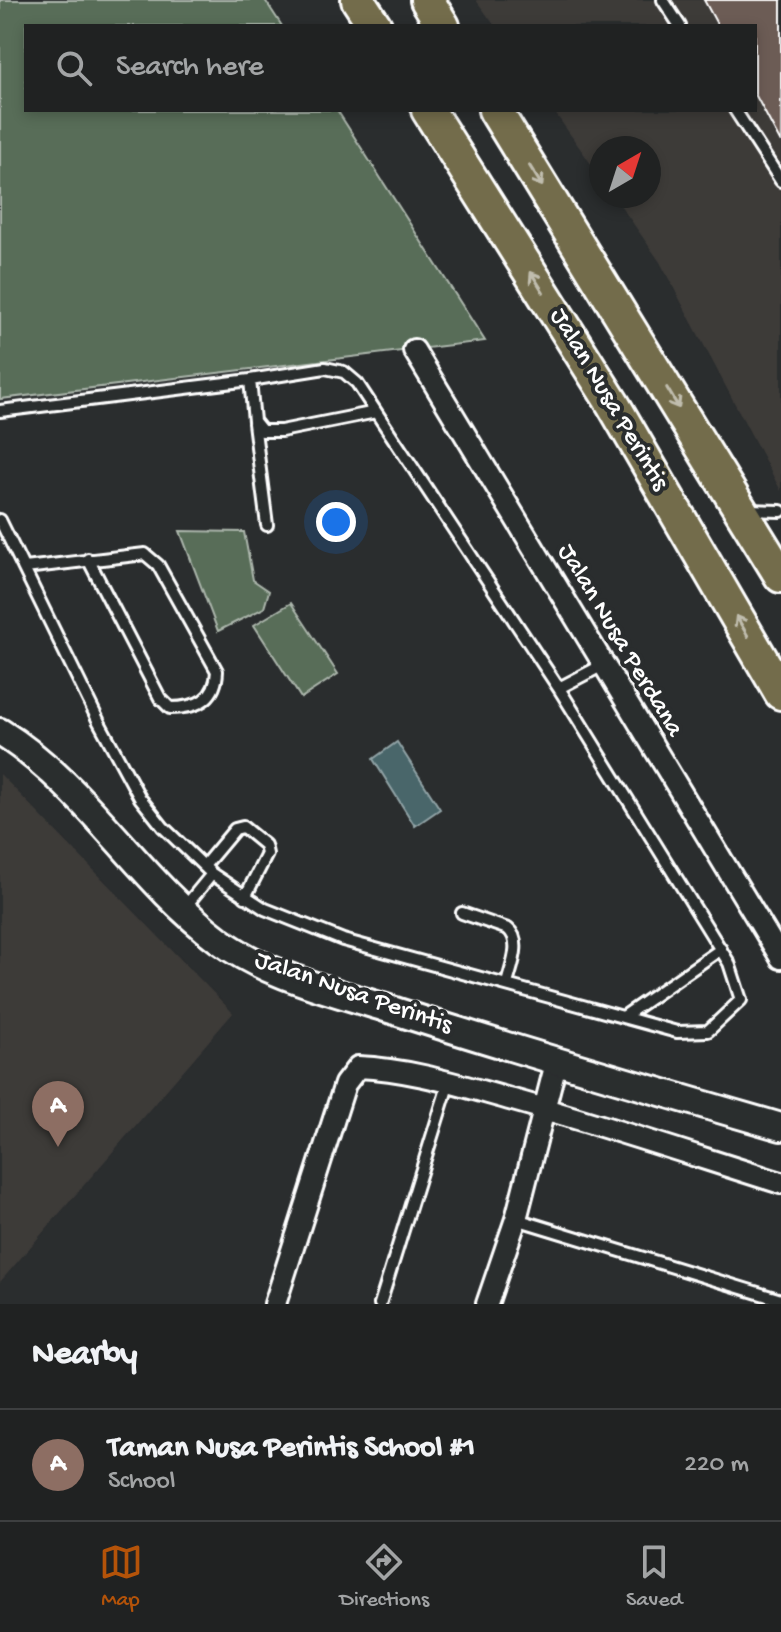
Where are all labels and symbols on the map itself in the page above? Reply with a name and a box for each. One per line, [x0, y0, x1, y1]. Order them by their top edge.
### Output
north arrow [589, 136, 661, 208]
one-way arrow [529, 164, 545, 187]
one-way arrow [528, 272, 545, 294]
street label: Jalan Nusa Perintis [541, 303, 675, 498]
one-way arrow [665, 386, 681, 409]
your location [316, 502, 356, 542]
street label: Jalan Nusa Perdana [549, 539, 690, 744]
one-way arrow [734, 615, 750, 638]
street label: Jalan Nusa Perintis [250, 946, 457, 1043]
pin: A [32, 1081, 84, 1147]

